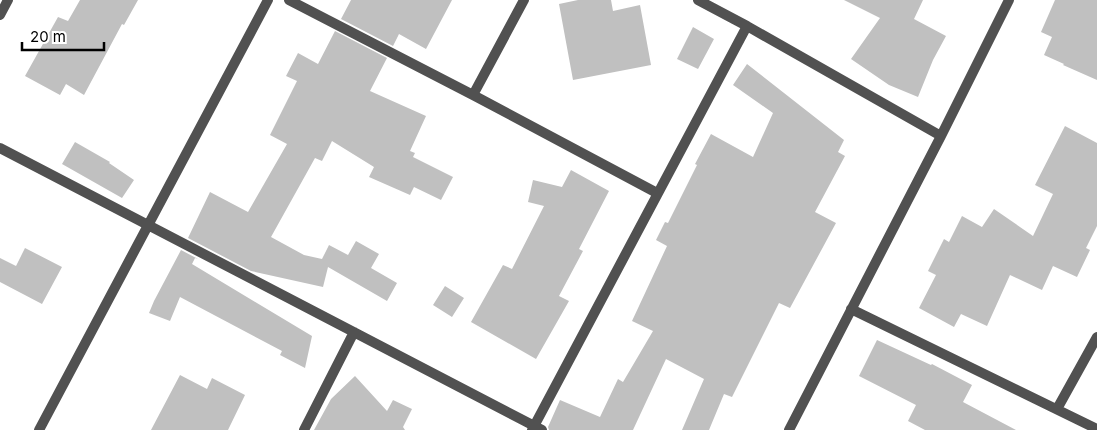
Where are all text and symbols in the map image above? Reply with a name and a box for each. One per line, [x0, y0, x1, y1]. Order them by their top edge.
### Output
scale bar [22, 20, 105, 52]
text: 20 m [30, 27, 66, 46]

